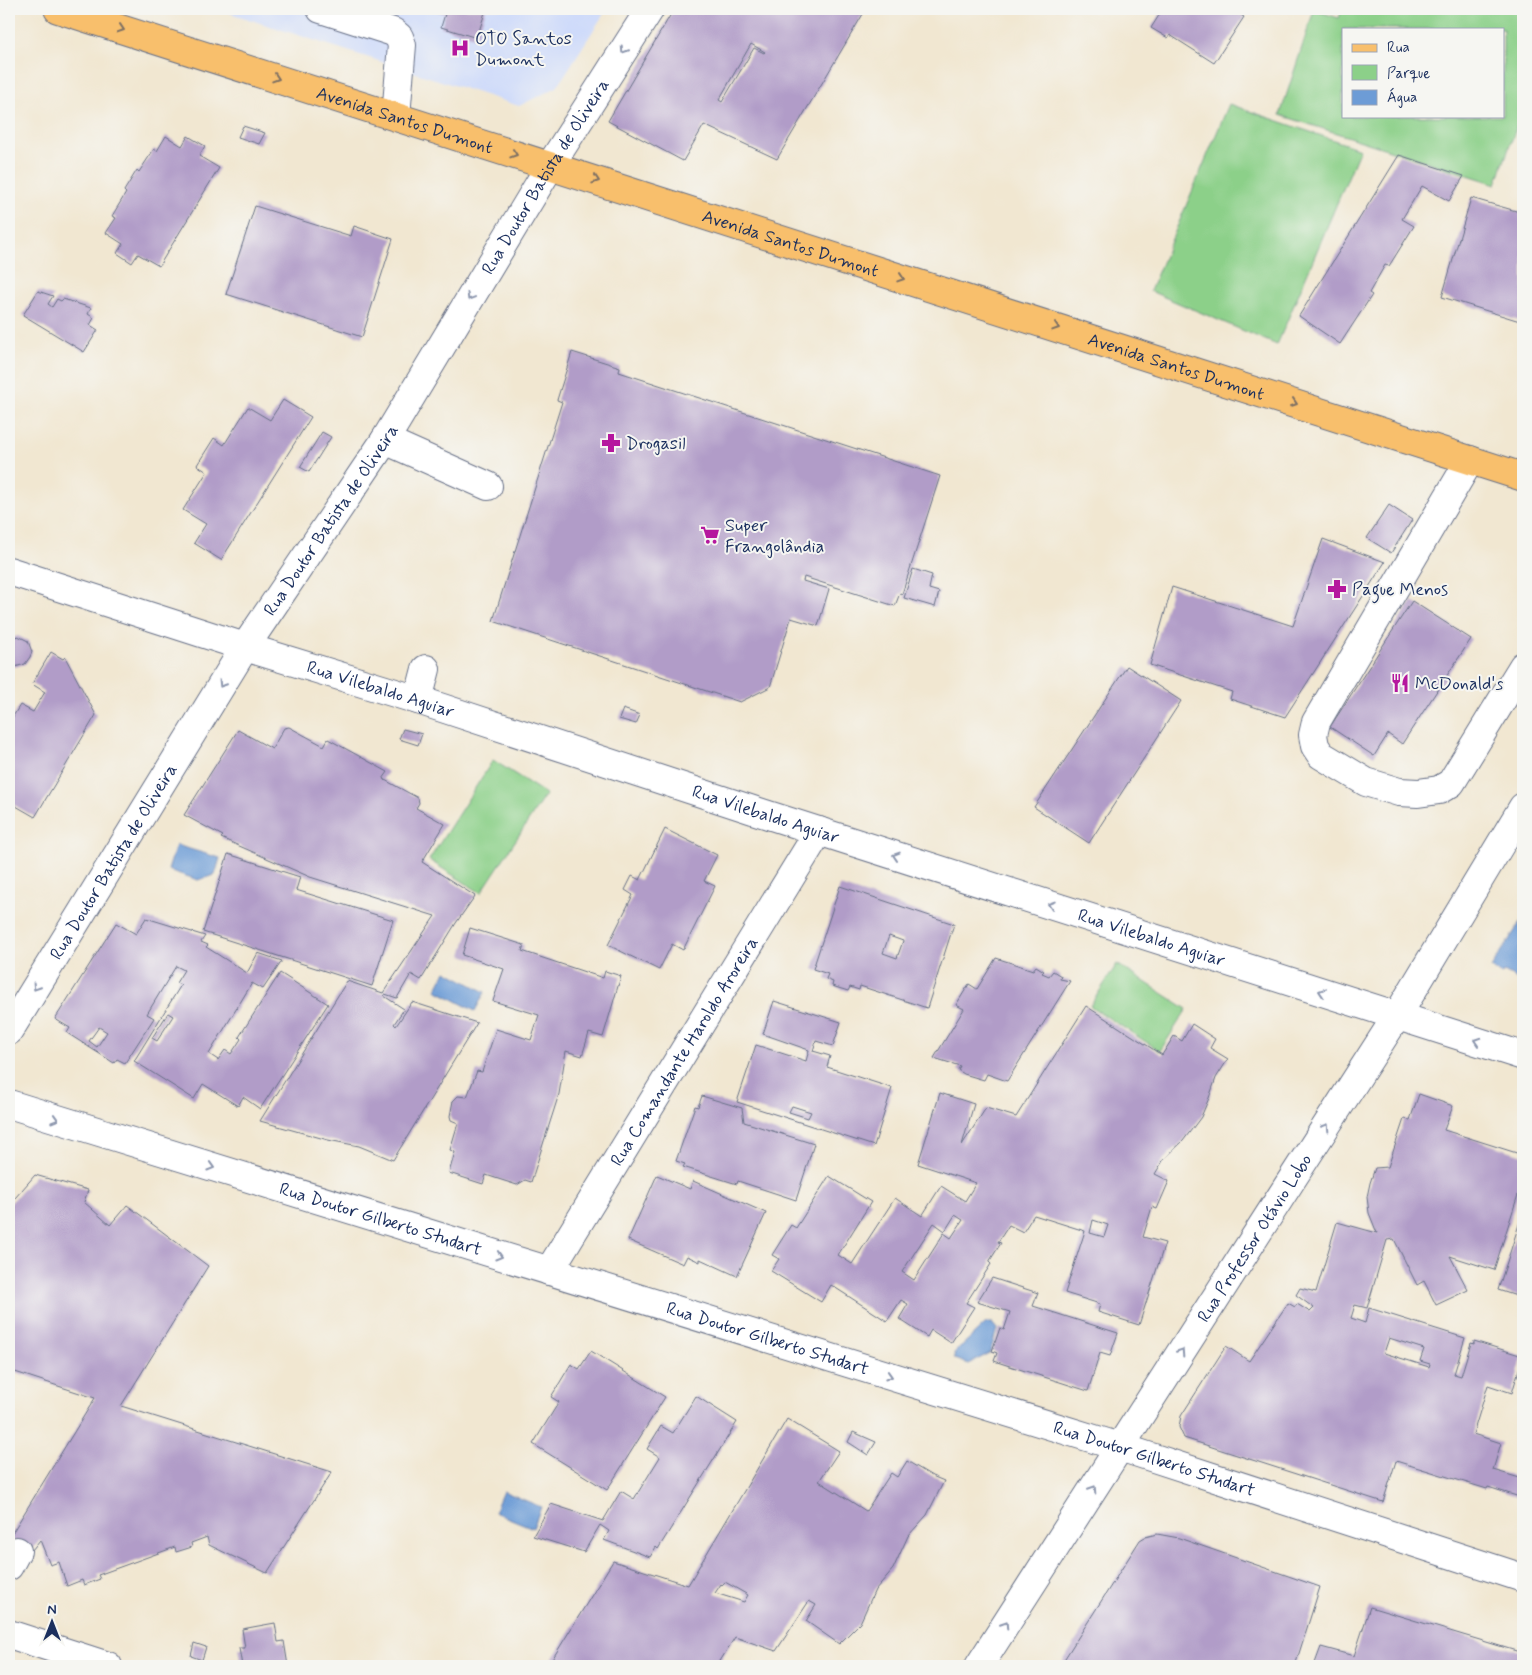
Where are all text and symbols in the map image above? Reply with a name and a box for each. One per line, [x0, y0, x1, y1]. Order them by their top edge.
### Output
one-way arrow [116, 23, 125, 33]
place label: OTO Santos Dumont [475, 27, 572, 72]
legend [1342, 28, 1504, 118]
hospital icon: OTO Santos Dumont [449, 37, 471, 59]
text: Rua [1387, 38, 1410, 58]
one-way arrow [621, 44, 630, 53]
text: Parque [1387, 64, 1430, 84]
one-way arrow [271, 73, 279, 83]
street label: Rua Doutor Batista de Oliveira [476, 74, 616, 279]
street label: Avenida Santos Dumont [313, 81, 496, 160]
text: Água [1387, 87, 1417, 108]
one-way arrow [509, 149, 518, 159]
one-way arrow [592, 175, 600, 185]
street label: Avenida Santos Dumont [699, 205, 882, 283]
one-way arrow [897, 272, 905, 282]
one-way arrow [467, 292, 477, 301]
one-way arrow [1051, 322, 1060, 332]
street label: Avenida Santos Dumont [1085, 328, 1268, 407]
one-way arrow [1289, 398, 1298, 408]
street label: Rua Doutor Batista de Oliveira [258, 420, 405, 621]
pharmacy icon: Drogasil [600, 432, 622, 454]
place label: Drogasil [626, 432, 686, 456]
place label: Super Frangolândia [725, 514, 824, 559]
supermarket icon: Super Frangolândia [699, 524, 721, 546]
pharmacy icon: Pague Menos [1326, 578, 1348, 600]
place label: Pague Menos [1352, 578, 1448, 604]
street label: Rua Vilebaldo Aguiar [304, 656, 458, 724]
restaurant icon: McDonald's [1389, 672, 1411, 694]
place label: McDonald's [1415, 672, 1503, 696]
one-way arrow [219, 679, 228, 688]
street label: Rua Doutor Batista de Oliveira [45, 759, 183, 965]
street label: Rua Vilebaldo Aguiar [689, 780, 843, 850]
one-way arrow [892, 851, 900, 861]
one-way arrow [1047, 901, 1055, 911]
street label: Rua Vilebaldo Aguiar [1075, 904, 1229, 973]
street label: Rua Comandante Haroldo Aroreira [605, 932, 764, 1171]
one-way arrow [32, 981, 42, 990]
one-way arrow [1318, 987, 1327, 997]
one-way arrow [1473, 1037, 1481, 1047]
one-way arrow [51, 1113, 59, 1123]
one-way arrow [1320, 1124, 1329, 1133]
street label: Rua Professor Otávio Lobo [1192, 1150, 1318, 1327]
one-way arrow [206, 1161, 214, 1171]
street label: Rua Doutor Gilberto Studart [276, 1177, 485, 1262]
one-way arrow [495, 1251, 503, 1261]
street label: Rua Doutor Gilberto Studart [663, 1297, 872, 1382]
one-way arrow [1175, 1349, 1185, 1358]
one-way arrow [884, 1371, 893, 1381]
street label: Rua Doutor Gilberto Studart [1050, 1416, 1258, 1503]
one-way arrow [1087, 1485, 1097, 1494]
north arrow [28, 1598, 78, 1648]
text: N [47, 1601, 57, 1619]
one-way arrow [999, 1622, 1008, 1631]

